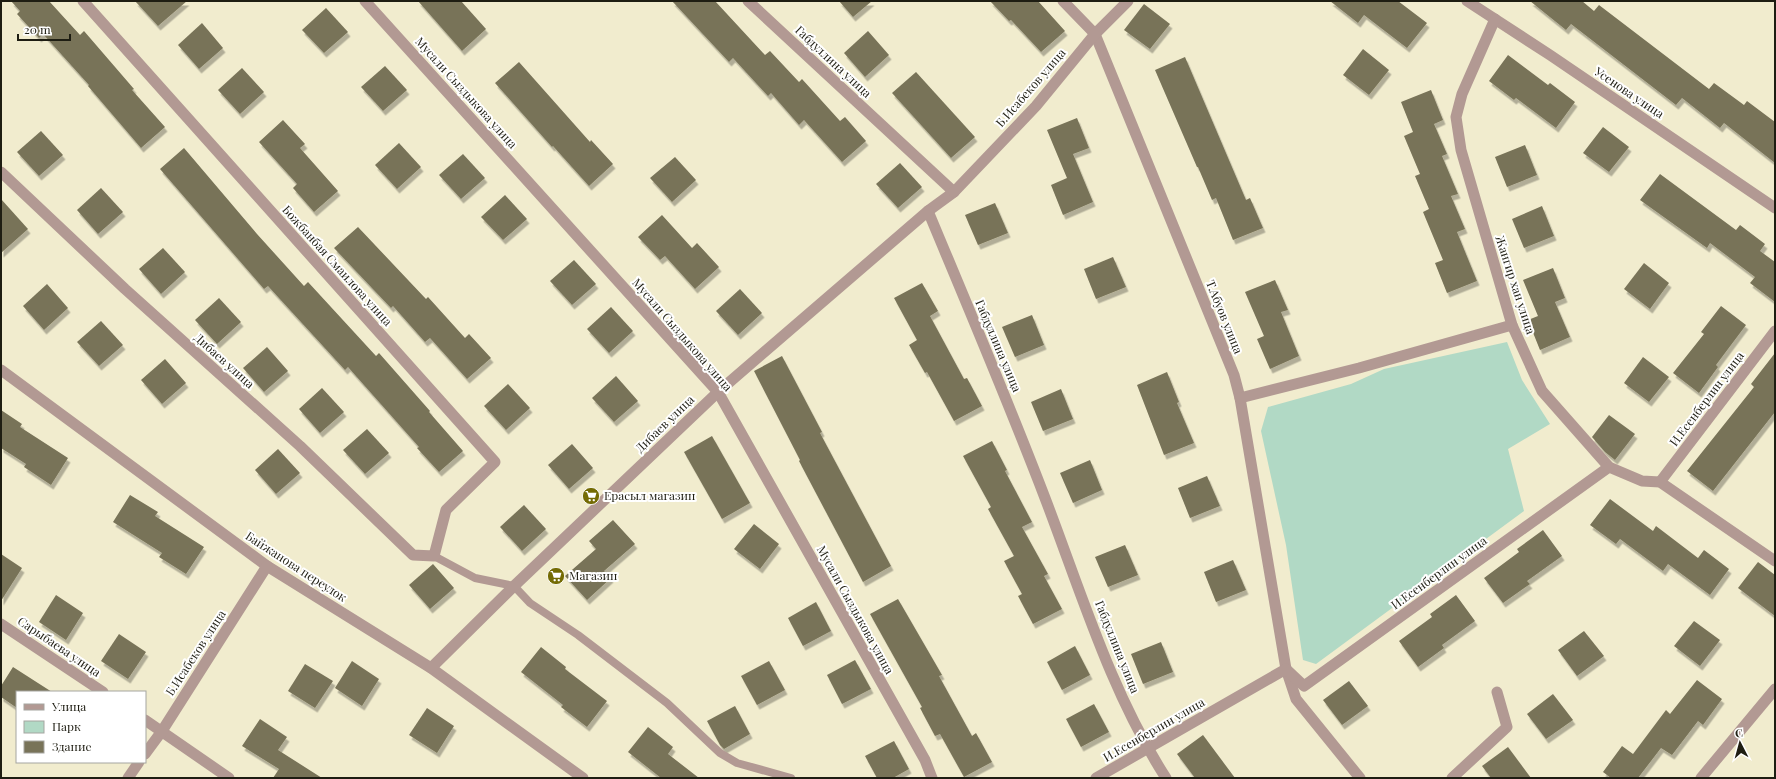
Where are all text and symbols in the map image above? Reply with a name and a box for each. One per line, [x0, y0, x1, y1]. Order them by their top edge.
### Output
scale bar [18, 16, 70, 42]
text: 20 m [24, 21, 51, 37]
street label: Габдуллина улица [792, 22, 875, 101]
street label: Мусали Сыздыкова улица [412, 33, 521, 151]
street label: Б.Исабеков улица [992, 45, 1069, 130]
street label: Усенова улица [1591, 62, 1667, 121]
street label: Божбанбая Смаилова улица [279, 202, 396, 329]
street label: Жангир хан улица [1492, 233, 1539, 336]
street label: Мусали Сыздыкова улица [629, 274, 736, 394]
street label: Т.Абуов улица [1203, 277, 1247, 356]
street label: Габдуллина улица [972, 297, 1026, 394]
street label: Дибаев улица [191, 329, 258, 392]
street label: И.Есенберлин улица [1665, 348, 1747, 449]
street label: Дибаев улица [632, 391, 697, 455]
supermarket icon: Ерасыл магазин [581, 486, 601, 506]
place label: Ерасыл магазин [604, 487, 695, 503]
street label: Байжанова переулок [243, 527, 350, 605]
street label: И.Есенберлин улица [1387, 532, 1490, 612]
street label: Мусали Сыздыкова улица [814, 542, 898, 677]
supermarket icon: Магазин [546, 566, 566, 586]
place label: Магазин [569, 567, 617, 583]
street label: Габдуллина улица [1092, 598, 1144, 695]
street label: Б.Исабеков улица [161, 607, 229, 698]
street label: Сарыбаева улица [15, 612, 104, 680]
legend [16, 691, 146, 763]
street label: И.Есенберлин улица [1100, 694, 1207, 765]
text: Улица [51, 698, 86, 714]
text: Парк [52, 718, 81, 734]
north arrow [1720, 723, 1760, 763]
text: С [1734, 725, 1744, 740]
text: Здание [52, 738, 92, 754]

